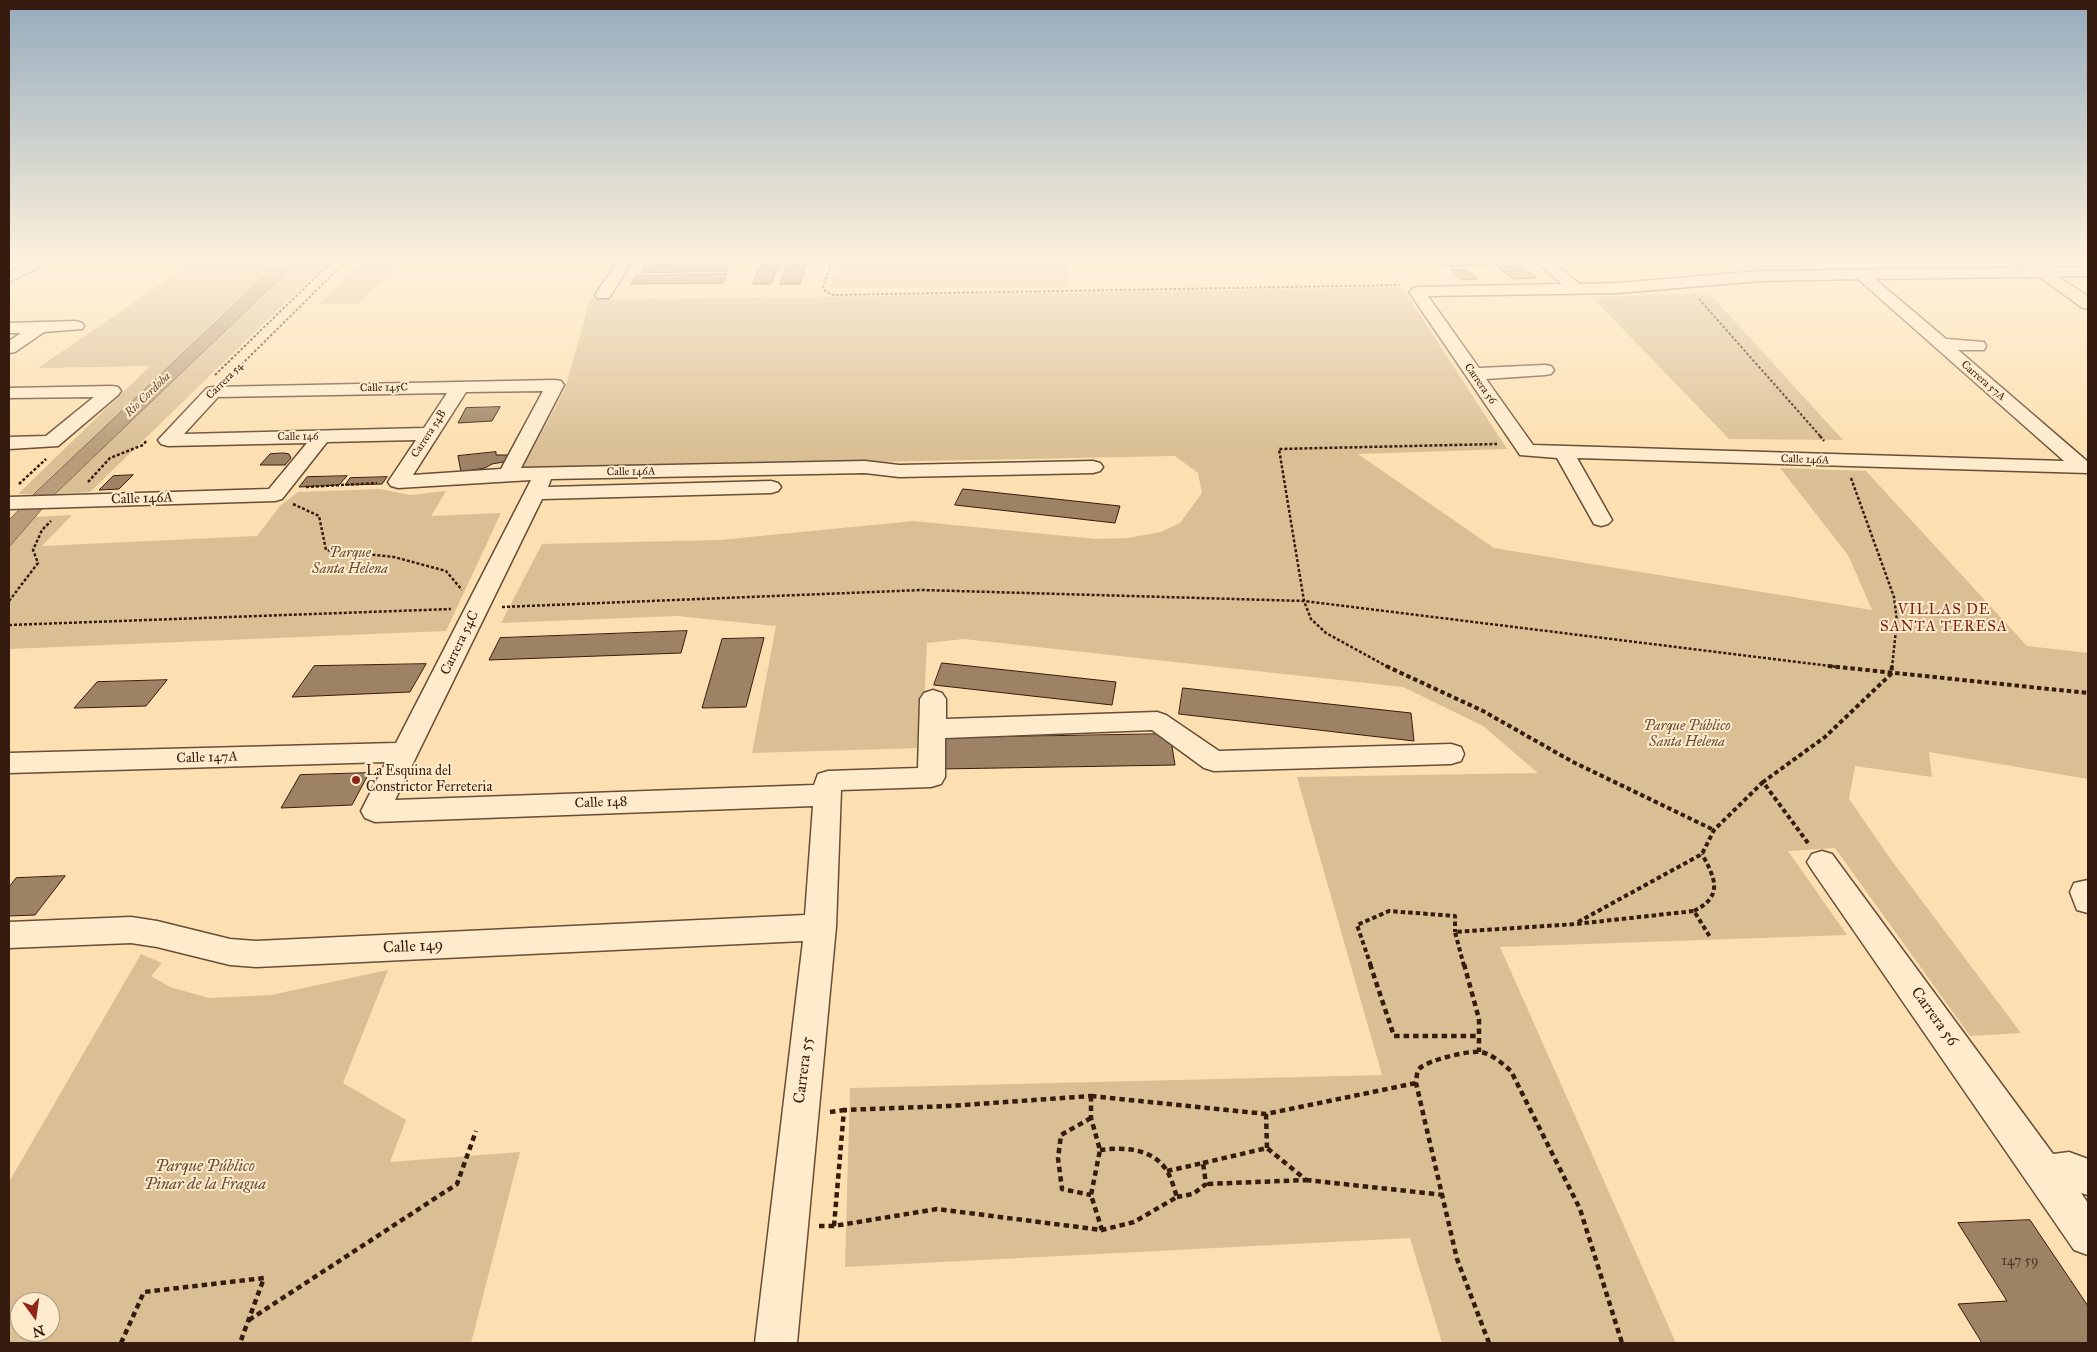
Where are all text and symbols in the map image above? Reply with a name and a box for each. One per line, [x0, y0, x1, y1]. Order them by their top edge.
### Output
street label: Carrera 57A [1958, 358, 2008, 404]
street label: Carrera 54 [204, 360, 246, 402]
street label: Carrera 56 [1461, 361, 1499, 407]
water label: Rio Cordoba [122, 370, 174, 420]
street label: Calle 145C [360, 381, 408, 395]
street label: Carrera 54B [409, 408, 449, 460]
street label: Calle 146 [277, 430, 319, 444]
street label: Calle 146A [1781, 453, 1829, 467]
street label: Calle 146A [607, 465, 655, 479]
street label: Calle 146A [111, 490, 173, 508]
park label: Parque Santa Helena [312, 546, 388, 578]
district label: VILLAS DE SANTA TERESA [1879, 601, 2009, 636]
street label: Carrera 54C [437, 608, 483, 678]
park label: Parque Público Santa Helena [1643, 719, 1731, 752]
street label: Calle 147A [176, 749, 238, 767]
place label: La Esquina del Constrictor Ferreteria [366, 764, 492, 796]
marker: La Esquina del Constrictor Ferreteria [350, 774, 362, 786]
street label: Calle 148 [574, 794, 628, 812]
street label: Calle 149 [382, 936, 444, 958]
street label: Carrera 56 [1906, 984, 1962, 1050]
street label: Carrera 55 [790, 1035, 818, 1105]
park label: Parque Público Pinar de la Fragua [144, 1157, 266, 1195]
house number: 147 59 [2001, 1254, 2039, 1270]
north arrow [10, 1292, 60, 1342]
text: N [31, 1321, 46, 1341]

